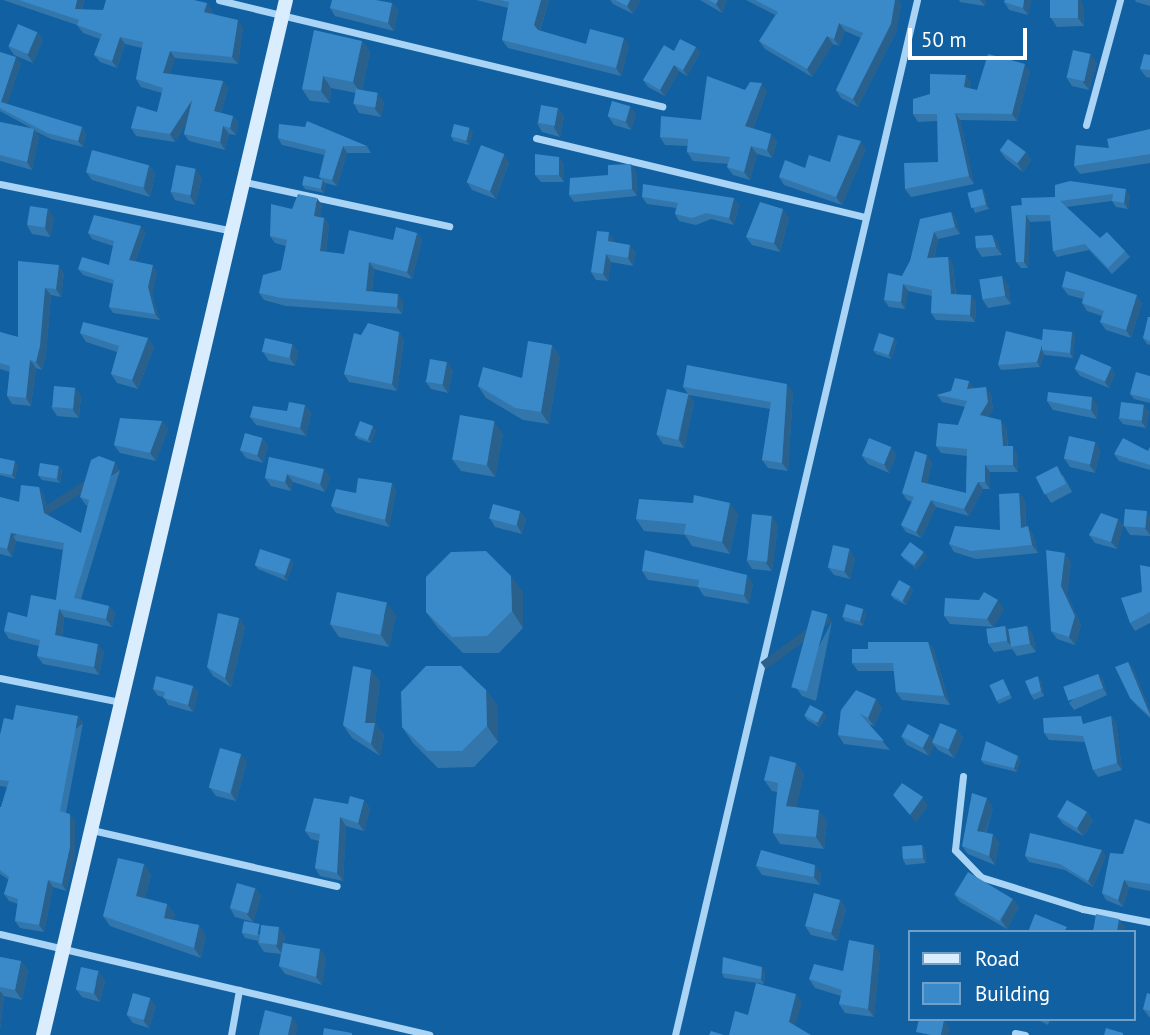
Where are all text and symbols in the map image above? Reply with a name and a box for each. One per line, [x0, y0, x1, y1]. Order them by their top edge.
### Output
scale bar [912, 14, 1031, 58]
text: 50 m [921, 26, 967, 53]
legend [908, 930, 1136, 1021]
text: Road [975, 945, 1019, 972]
text: Building [975, 980, 1050, 1007]

